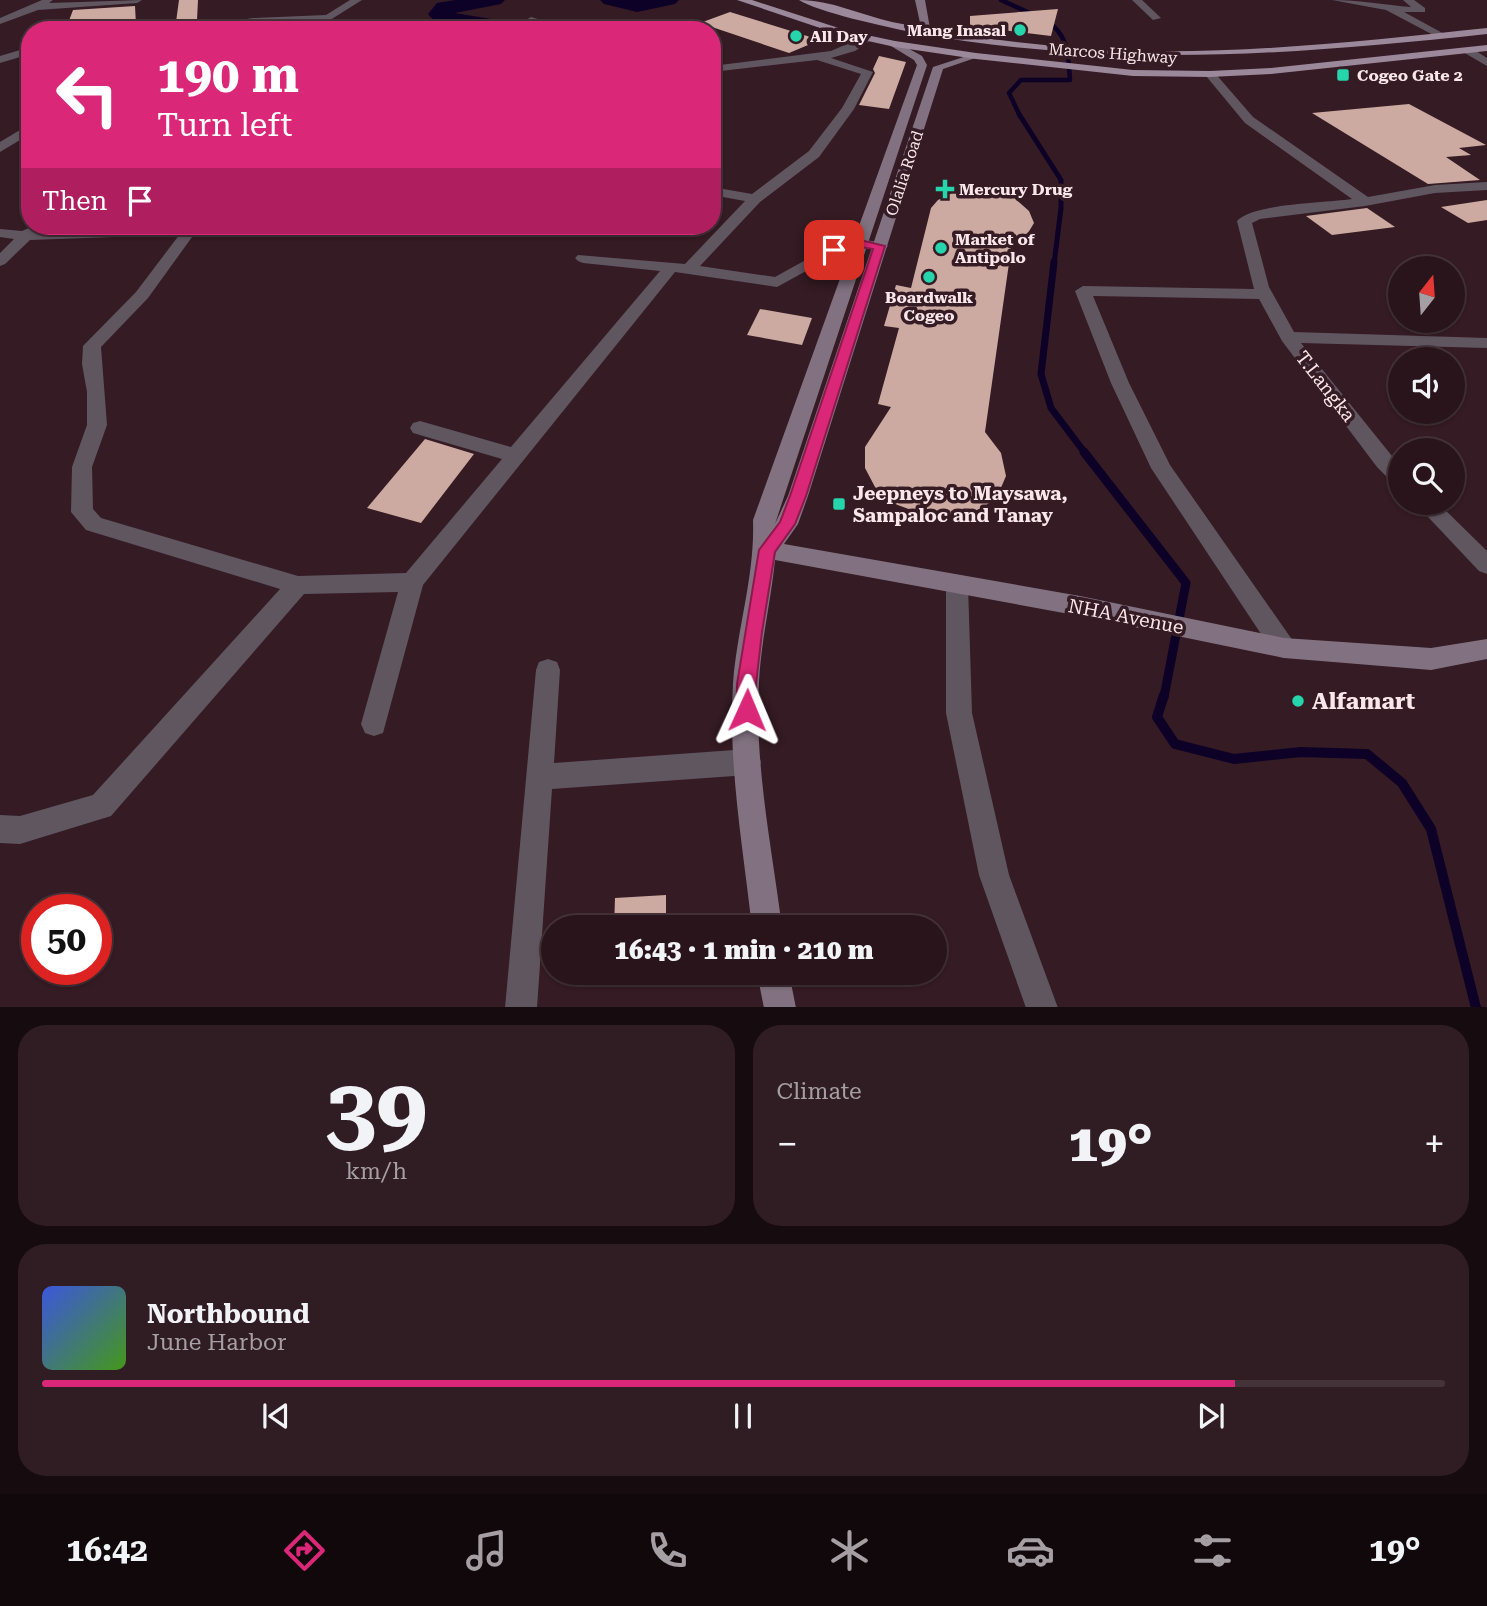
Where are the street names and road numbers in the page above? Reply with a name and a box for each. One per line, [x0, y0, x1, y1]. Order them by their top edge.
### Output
street label: Marcos Highway [1048, 40, 1179, 68]
street label: Olalia Road [882, 128, 927, 218]
street label: T.Langka [1291, 346, 1361, 427]
street label: NHA Avenue [1066, 594, 1186, 639]

